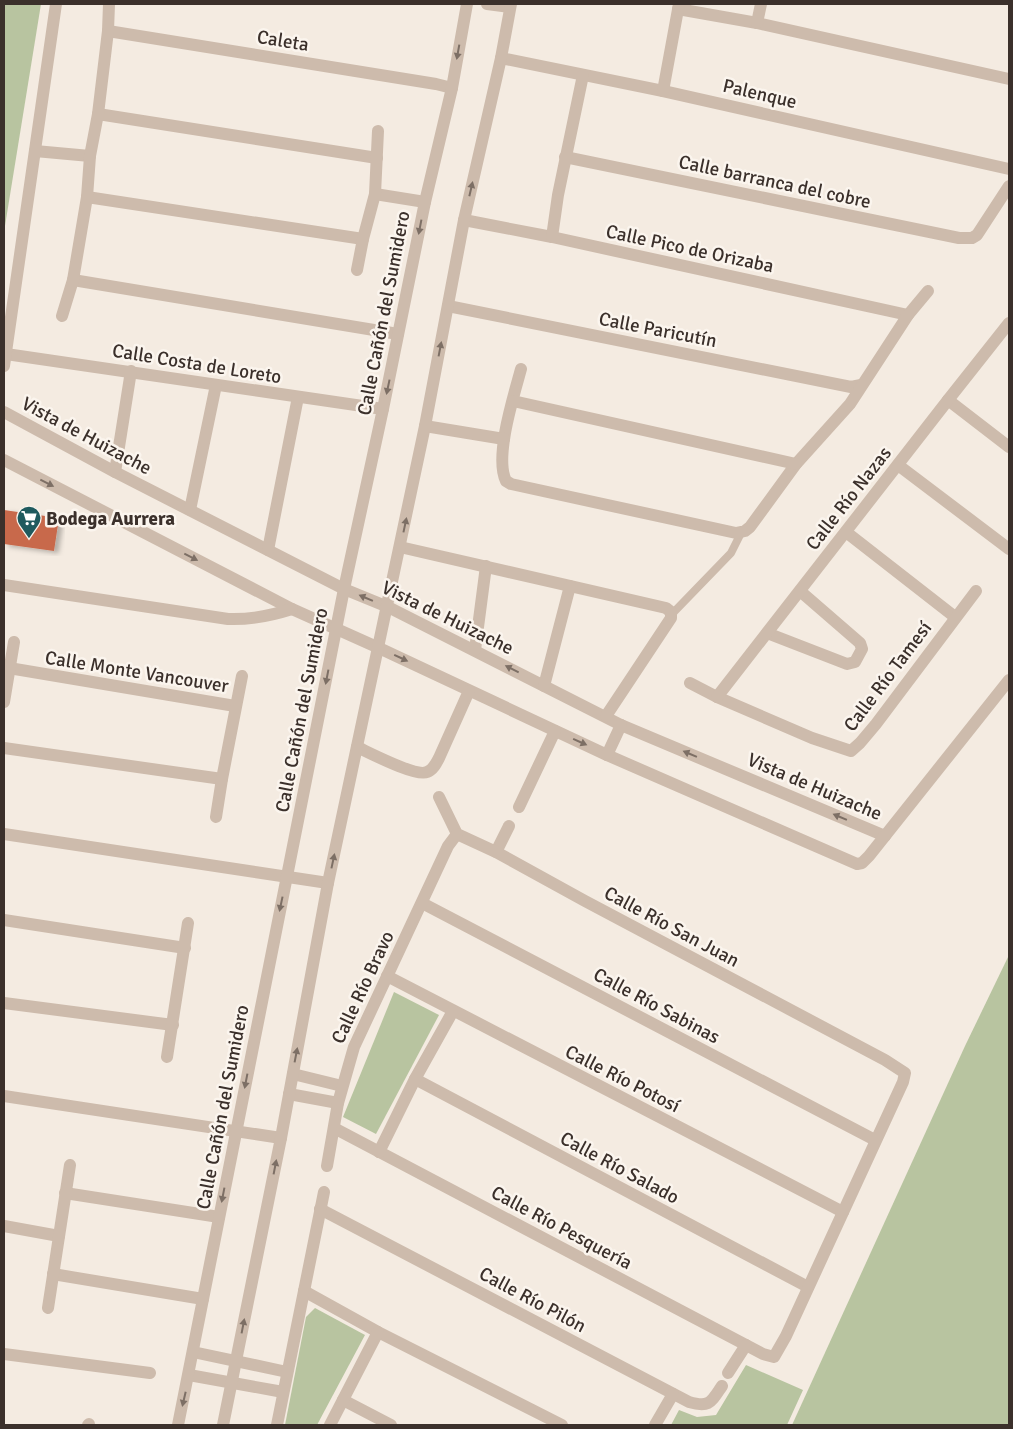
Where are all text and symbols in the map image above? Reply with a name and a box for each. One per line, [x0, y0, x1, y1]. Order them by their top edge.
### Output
street label: Caleta [255, 25, 310, 57]
one-way arrow [454, 44, 462, 60]
street label: Palenque [720, 74, 799, 114]
street label: Calle barranca del cobre [676, 150, 873, 214]
one-way arrow [467, 182, 475, 197]
street label: Calle Cañón del Sumidero [352, 209, 416, 418]
street label: Calle Pico de Orizaba [604, 219, 776, 278]
one-way arrow [415, 220, 423, 236]
street label: Calle Paricutín [597, 307, 719, 353]
street label: Calle Costa de Loreto [111, 339, 283, 389]
one-way arrow [436, 340, 444, 356]
one-way arrow [383, 379, 391, 395]
street label: Vista de Huizache [17, 392, 156, 480]
street label: Calle Río Nazas [801, 442, 897, 555]
one-way arrow [40, 479, 54, 487]
supermarket icon: Bodega Aurrera [16, 505, 42, 539]
place label: Bodega Aurrera [46, 507, 175, 531]
one-way arrow [401, 517, 409, 533]
one-way arrow [184, 553, 199, 561]
street label: Vista de Huizache [378, 576, 517, 660]
one-way arrow [359, 594, 373, 602]
street label: Calle Cañón del Sumidero [270, 606, 334, 815]
street label: Calle Río Tamesí [839, 616, 938, 736]
street label: Calle Monte Vancouver [43, 646, 230, 698]
one-way arrow [394, 654, 408, 662]
one-way arrow [505, 665, 519, 673]
one-way arrow [323, 669, 331, 685]
one-way arrow [572, 738, 587, 747]
street label: Vista de Huizache [744, 748, 885, 826]
one-way arrow [683, 749, 698, 757]
one-way arrow [832, 813, 847, 821]
one-way arrow [329, 854, 337, 869]
street label: Calle Río San Juan [600, 881, 743, 973]
one-way arrow [277, 897, 285, 912]
street label: Calle Río Bravo [326, 927, 400, 1048]
street label: Calle Río Sabinas [589, 962, 724, 1049]
street label: Calle Cañón del Sumidero [191, 1003, 255, 1212]
street label: Calle Río Potosí [561, 1040, 685, 1119]
one-way arrow [293, 1047, 301, 1063]
one-way arrow [241, 1073, 249, 1089]
street label: Calle Río Salado [556, 1126, 683, 1209]
one-way arrow [271, 1159, 279, 1174]
street label: Calle Río Pesquería [487, 1181, 636, 1275]
one-way arrow [219, 1188, 227, 1204]
street label: Calle Río Pilón [475, 1262, 590, 1338]
one-way arrow [239, 1318, 247, 1334]
one-way arrow [180, 1391, 188, 1406]

